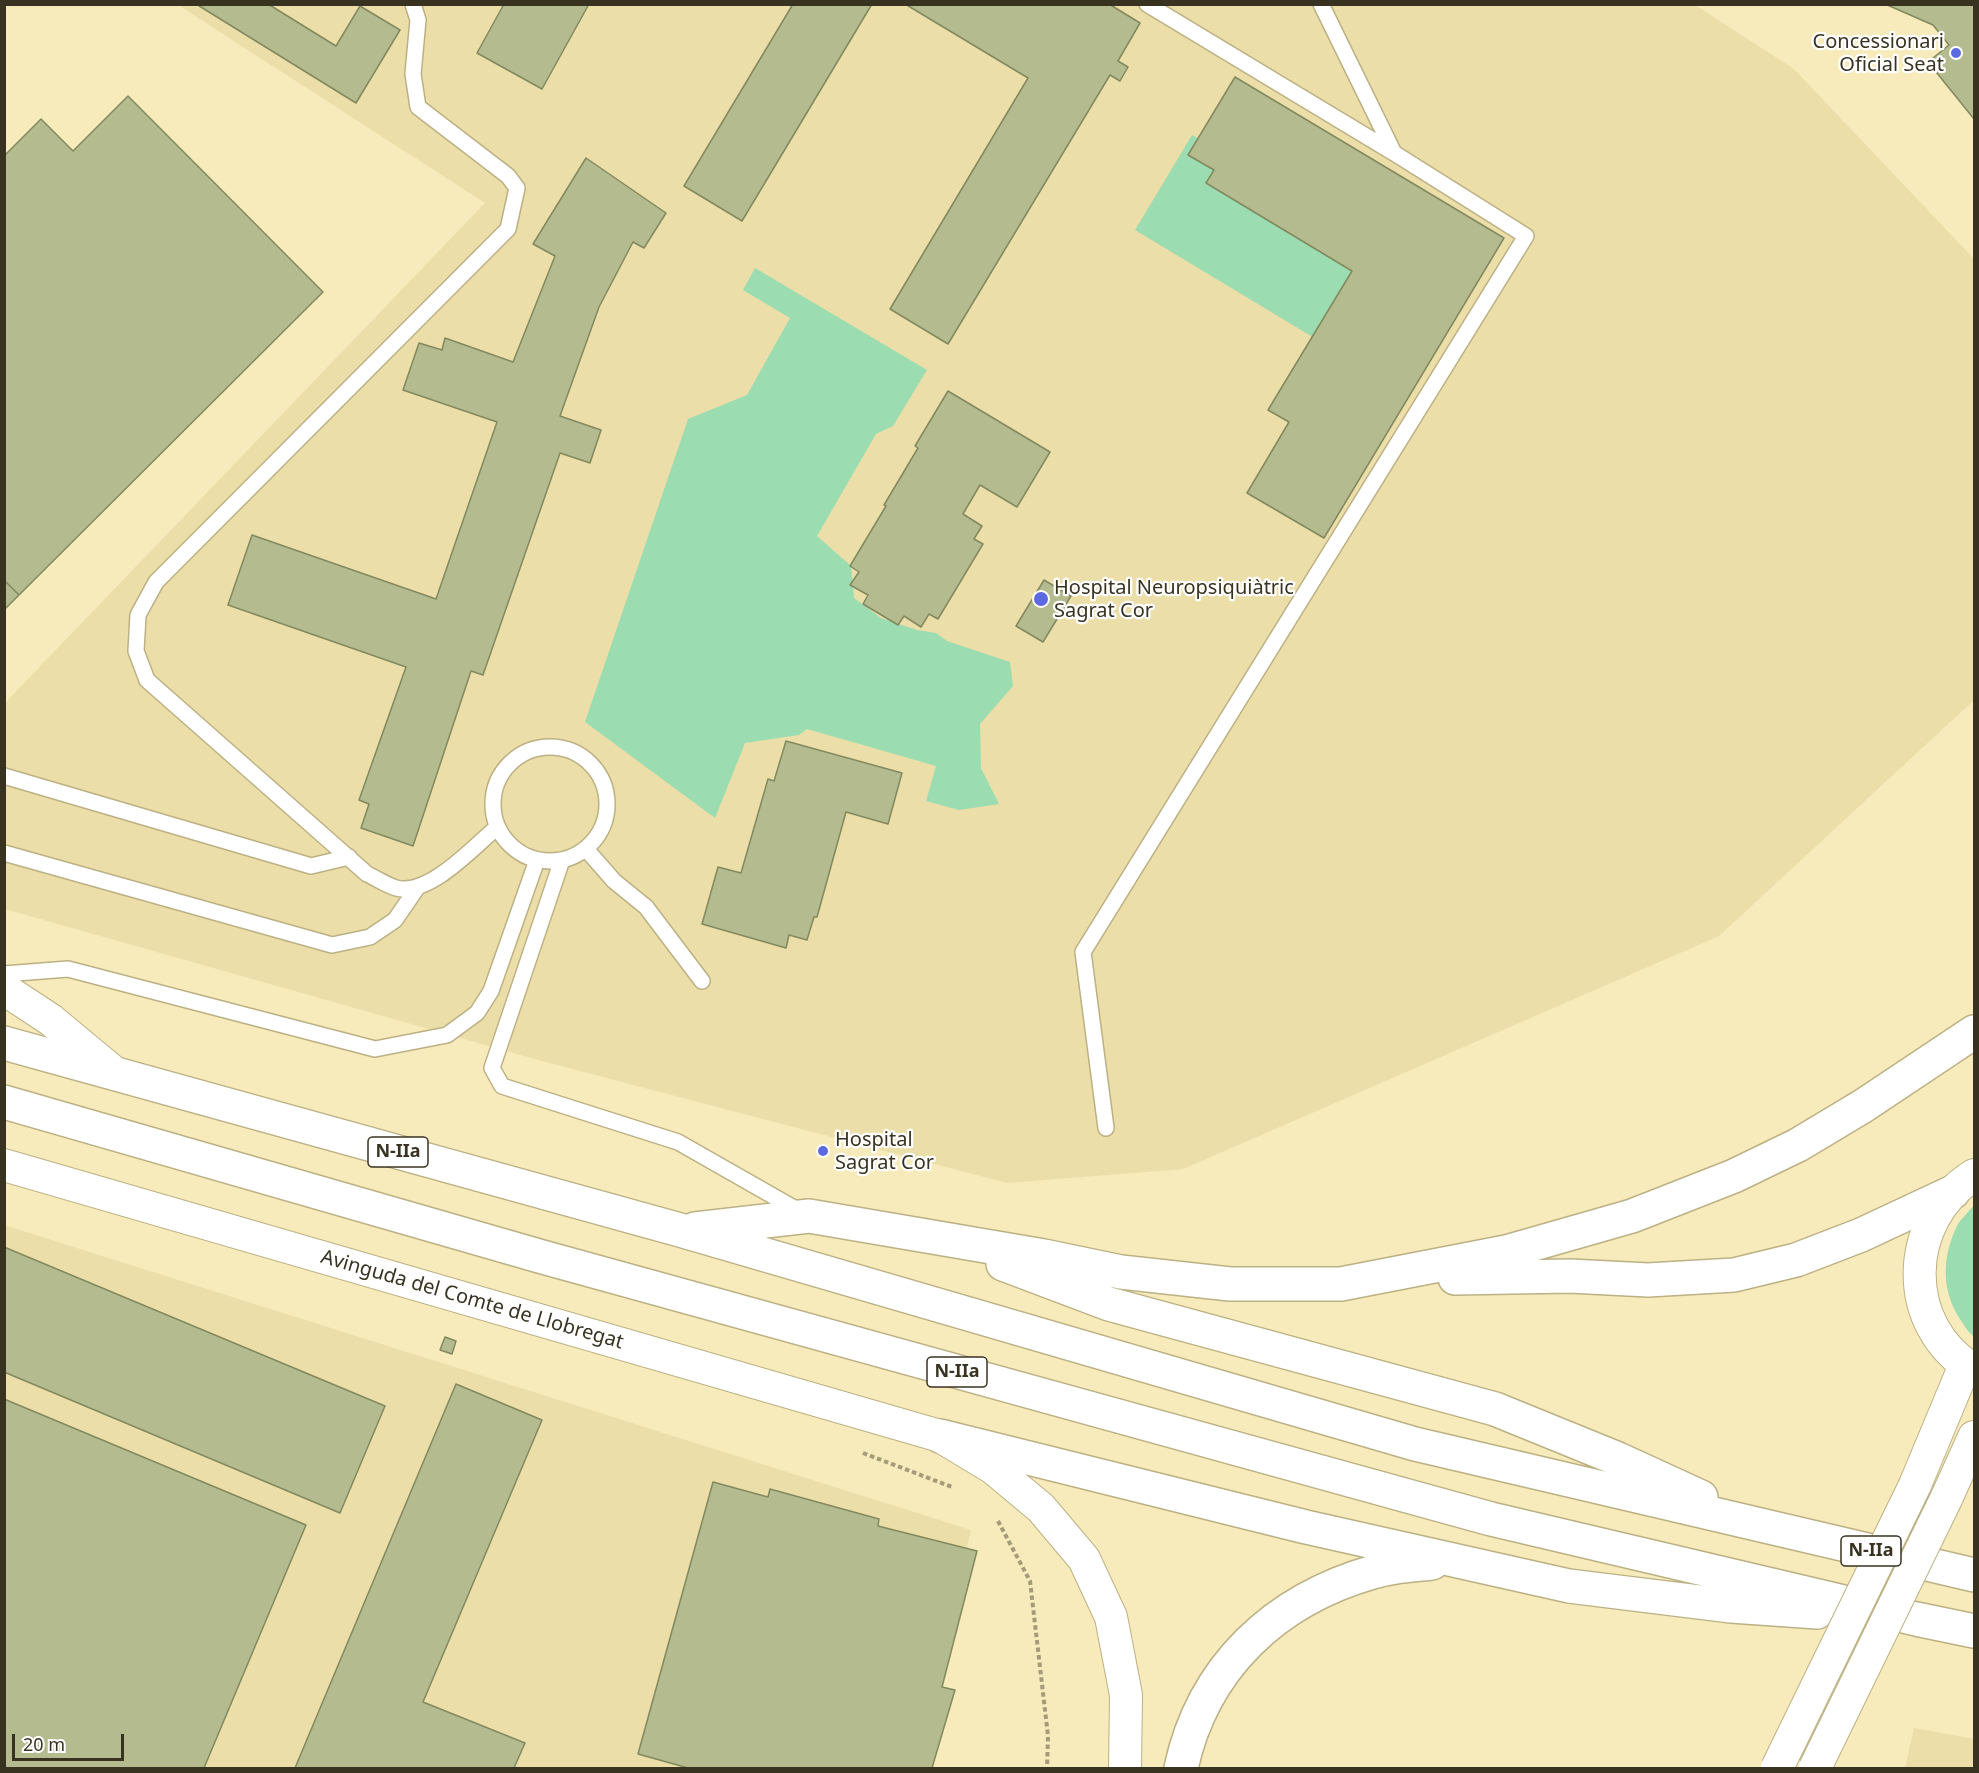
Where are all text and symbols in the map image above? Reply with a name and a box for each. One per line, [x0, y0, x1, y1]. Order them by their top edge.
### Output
place label: Concessionari Oficial Seat [1813, 30, 1944, 77]
marker: Concessionari Oficial Seat [1949, 46, 1963, 60]
place label: Hospital Neuropsiquiàtric Sagrat Cor [1054, 576, 1294, 623]
marker: Hospital Neuropsiquiàtric Sagrat Cor [1032, 590, 1050, 608]
place label: Hospital Sagrat Cor [835, 1128, 934, 1175]
road number: N-IIa [368, 1137, 428, 1167]
marker: Hospital Sagrat Cor [816, 1144, 830, 1158]
street label: Avinguda del Comte de Llobregat [318, 1245, 626, 1355]
road number: N-IIa [927, 1357, 987, 1387]
road number: N-IIa [1841, 1536, 1901, 1566]
scale bar [15, 1722, 128, 1760]
text: 20 m [23, 1732, 65, 1756]

